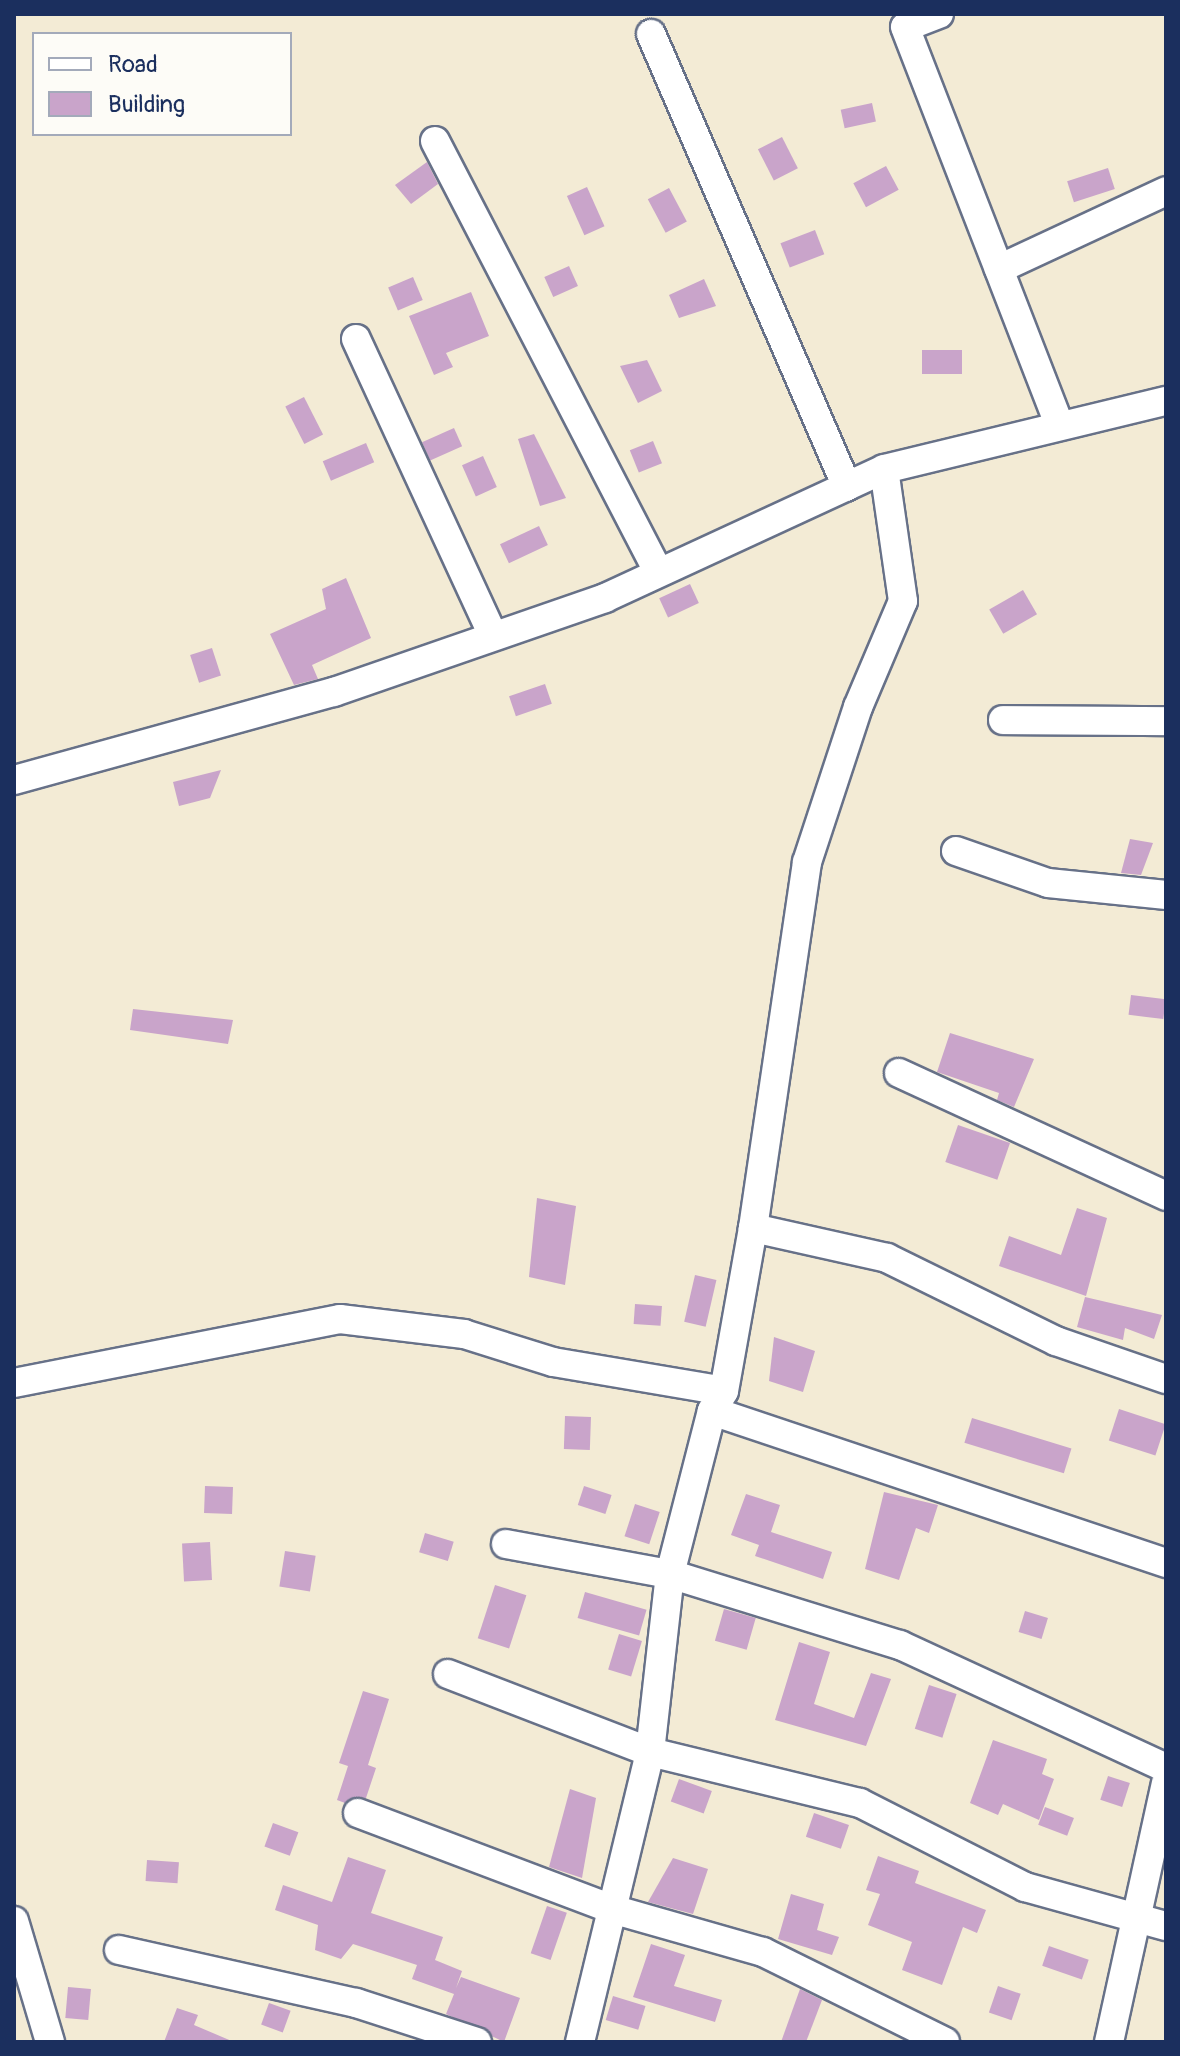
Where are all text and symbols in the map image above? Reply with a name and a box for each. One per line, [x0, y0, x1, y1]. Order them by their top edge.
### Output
legend [32, 32, 292, 136]
text: Road [108, 50, 158, 79]
text: Building [108, 90, 185, 119]

